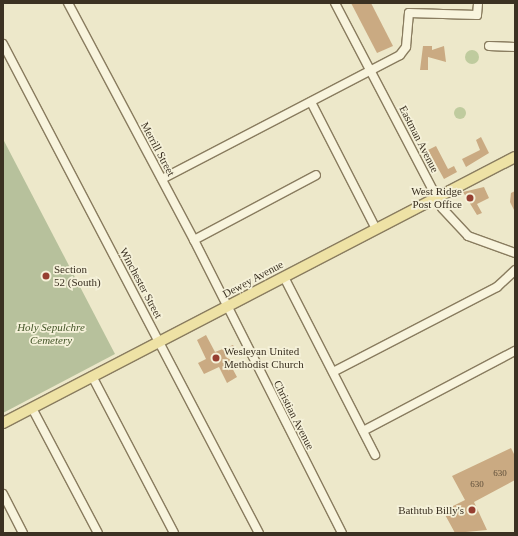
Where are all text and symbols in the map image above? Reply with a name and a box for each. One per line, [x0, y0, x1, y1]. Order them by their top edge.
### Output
street label: Eastman Avenue [396, 103, 442, 175]
street label: Merrill Street [138, 120, 178, 178]
place label: West Ridge Post Office [411, 185, 462, 211]
marker: West Ridge Post Office [465, 193, 475, 203]
street label: Winchester Street [117, 245, 165, 321]
street label: Dewey Avenue [220, 257, 286, 301]
place label: Section 52 (South) [54, 263, 101, 289]
marker: Section 52 (South) [41, 271, 51, 281]
park label: Holy Sepulchre Cemetery [17, 321, 85, 347]
place label: Wesleyan United Methodist Church [224, 345, 304, 371]
marker: Wesleyan United Methodist Church [211, 353, 221, 363]
street label: Christian Avenue [271, 378, 317, 452]
house number: 630 [493, 468, 507, 478]
house number: 630 [470, 479, 484, 489]
place label: Bathtub Billy's [398, 503, 464, 517]
marker: Bathtub Billy's [467, 505, 477, 515]

